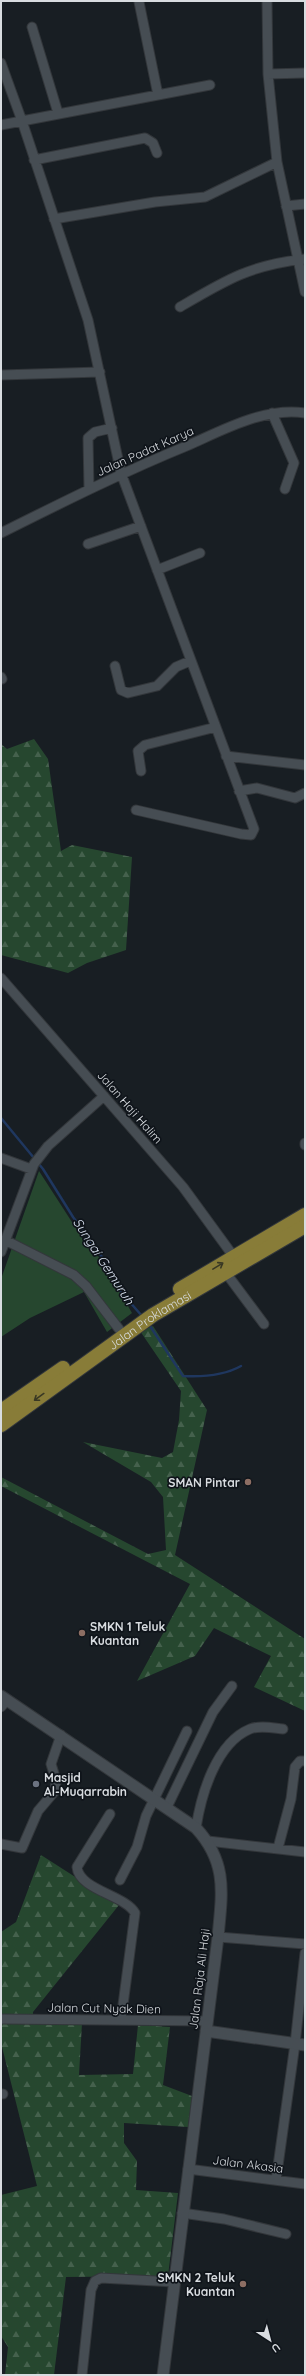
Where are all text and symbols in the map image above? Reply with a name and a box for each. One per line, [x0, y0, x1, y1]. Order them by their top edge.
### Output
street label: Jalan Padat Karya [94, 423, 196, 479]
street label: Jalan Haji Halim [94, 1068, 166, 1147]
water label: Sungai Gemuruh [70, 1215, 138, 1308]
one-way arrow [212, 1262, 224, 1270]
street label: Jalan Proklamasi [105, 1287, 193, 1353]
one-way arrow [34, 1393, 45, 1401]
place label: SMAN Pintar [168, 1475, 240, 1490]
marker: SMAN Pintar [243, 1477, 253, 1487]
place label: SMKN 1 Teluk Kuantan [90, 1619, 165, 1648]
marker: SMKN 1 Teluk Kuantan [77, 1628, 87, 1638]
place label: Masjid Al-Muqarrabin [44, 1770, 127, 1799]
marker: Masjid Al-Muqarrabin [31, 1779, 41, 1789]
street label: Jalan Raja Ali Haji [185, 1928, 213, 2030]
street label: Jalan Cut Nyak Dien [47, 2000, 161, 2016]
street label: Jalan Akasia [212, 2152, 284, 2176]
place label: SMKN 2 Teluk Kuantan [158, 2270, 235, 2299]
marker: SMKN 2 Teluk Kuantan [238, 2279, 248, 2289]
north arrow [250, 2320, 290, 2360]
text: U [269, 2340, 283, 2356]

